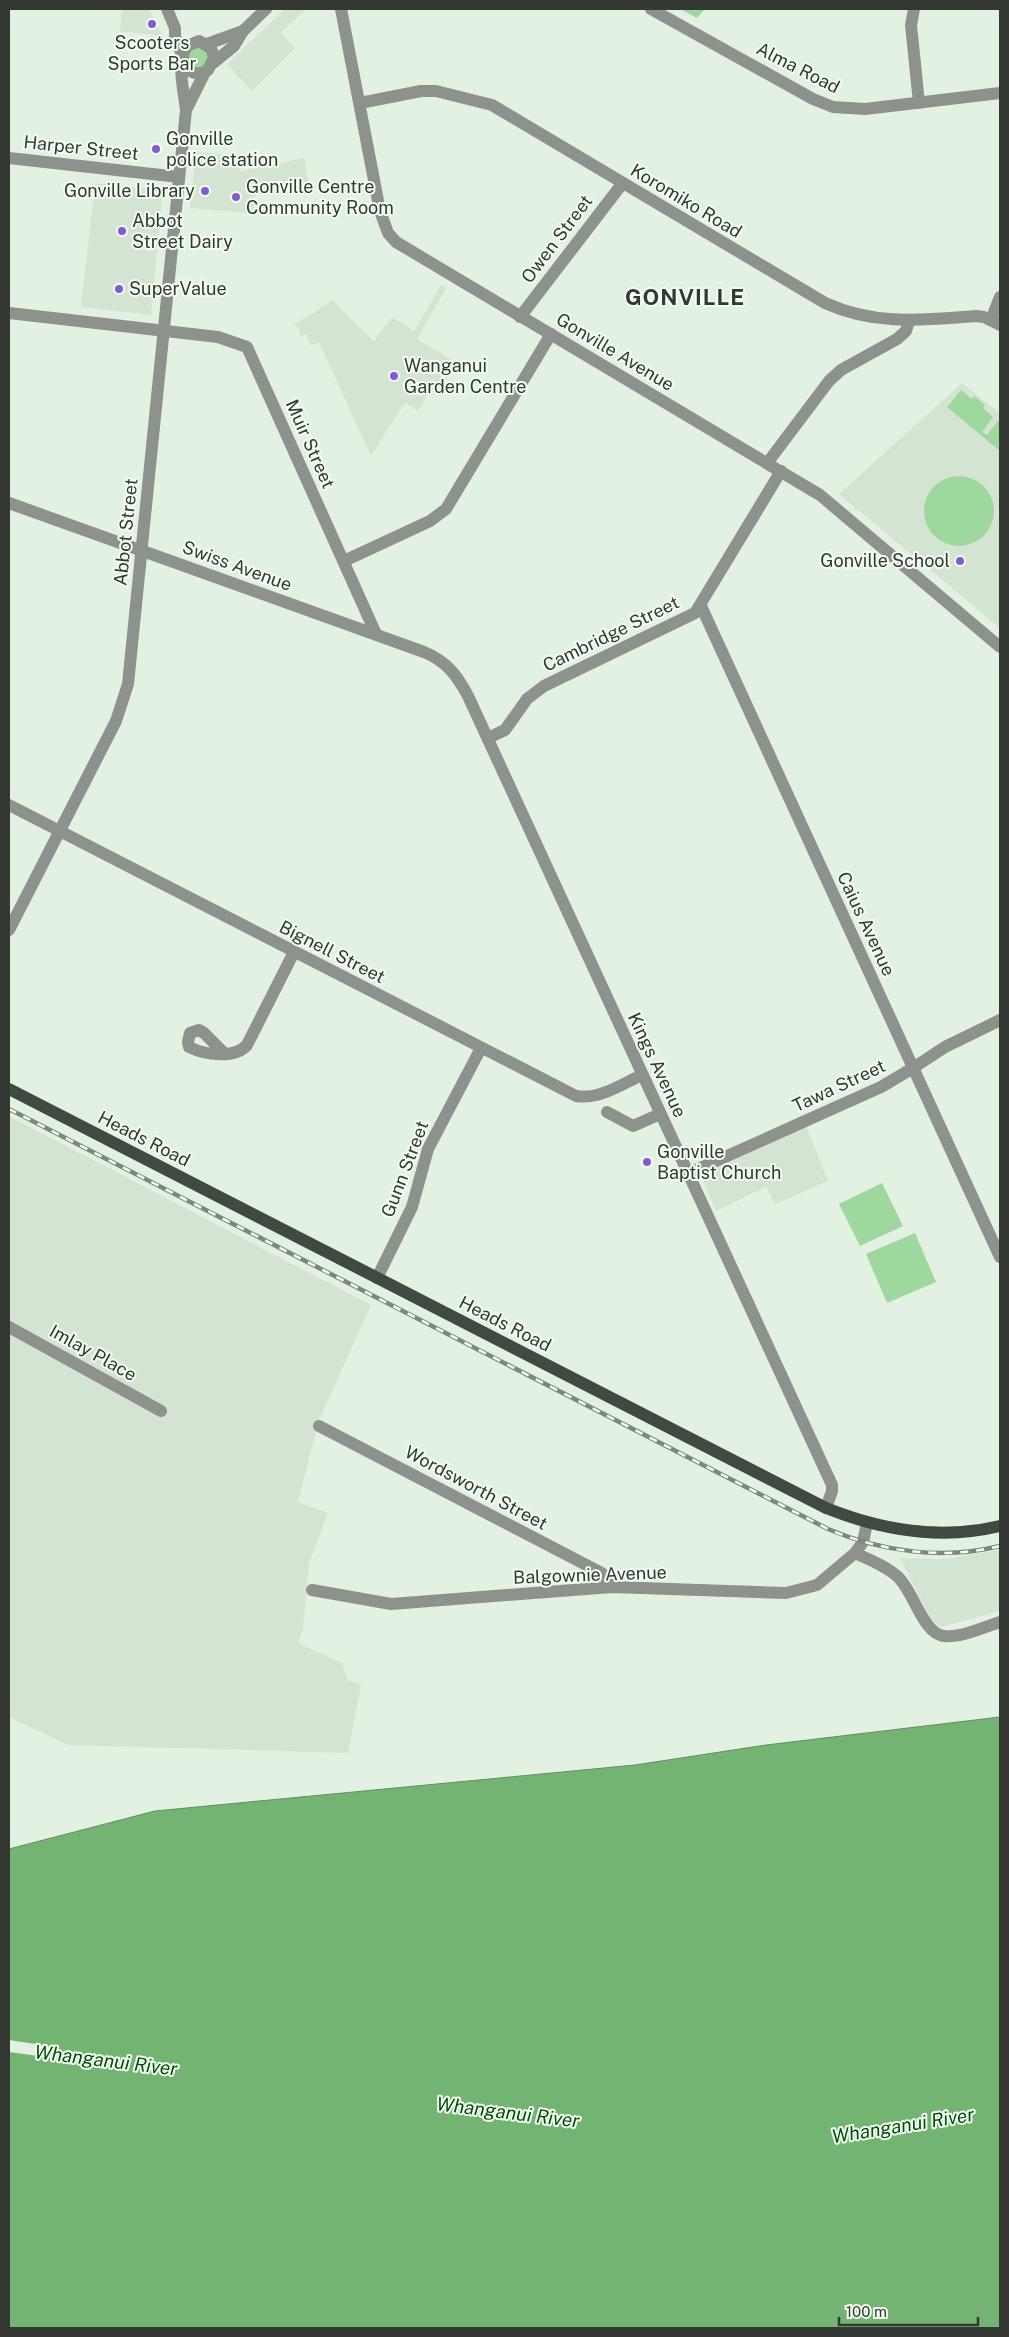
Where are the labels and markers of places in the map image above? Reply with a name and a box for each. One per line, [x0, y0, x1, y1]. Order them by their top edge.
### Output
marker: Scooters Sports Bar [146, 18, 158, 30]
place label: Scooters Sports Bar [107, 32, 197, 74]
place label: Gonville police station [166, 128, 278, 170]
marker: Gonville police station [150, 143, 162, 155]
place label: Gonville Centre Community Room [246, 176, 394, 218]
place label: Gonville Library [64, 180, 195, 201]
marker: Gonville Library [199, 185, 211, 197]
marker: Gonville Centre Community Room [230, 191, 242, 203]
place label: Abbot Street Dairy [132, 210, 233, 252]
marker: Abbot Street Dairy [116, 225, 128, 237]
place label: SuperValue [129, 278, 227, 299]
marker: SuperValue [113, 283, 125, 295]
place label: Wanganui Garden Centre [404, 355, 526, 397]
marker: Wanganui Garden Centre [388, 370, 400, 382]
place label: Gonville School [820, 550, 950, 571]
marker: Gonville School [954, 555, 966, 567]
place label: Gonville Baptist Church [657, 1141, 781, 1183]
marker: Gonville Baptist Church [641, 1156, 653, 1168]

